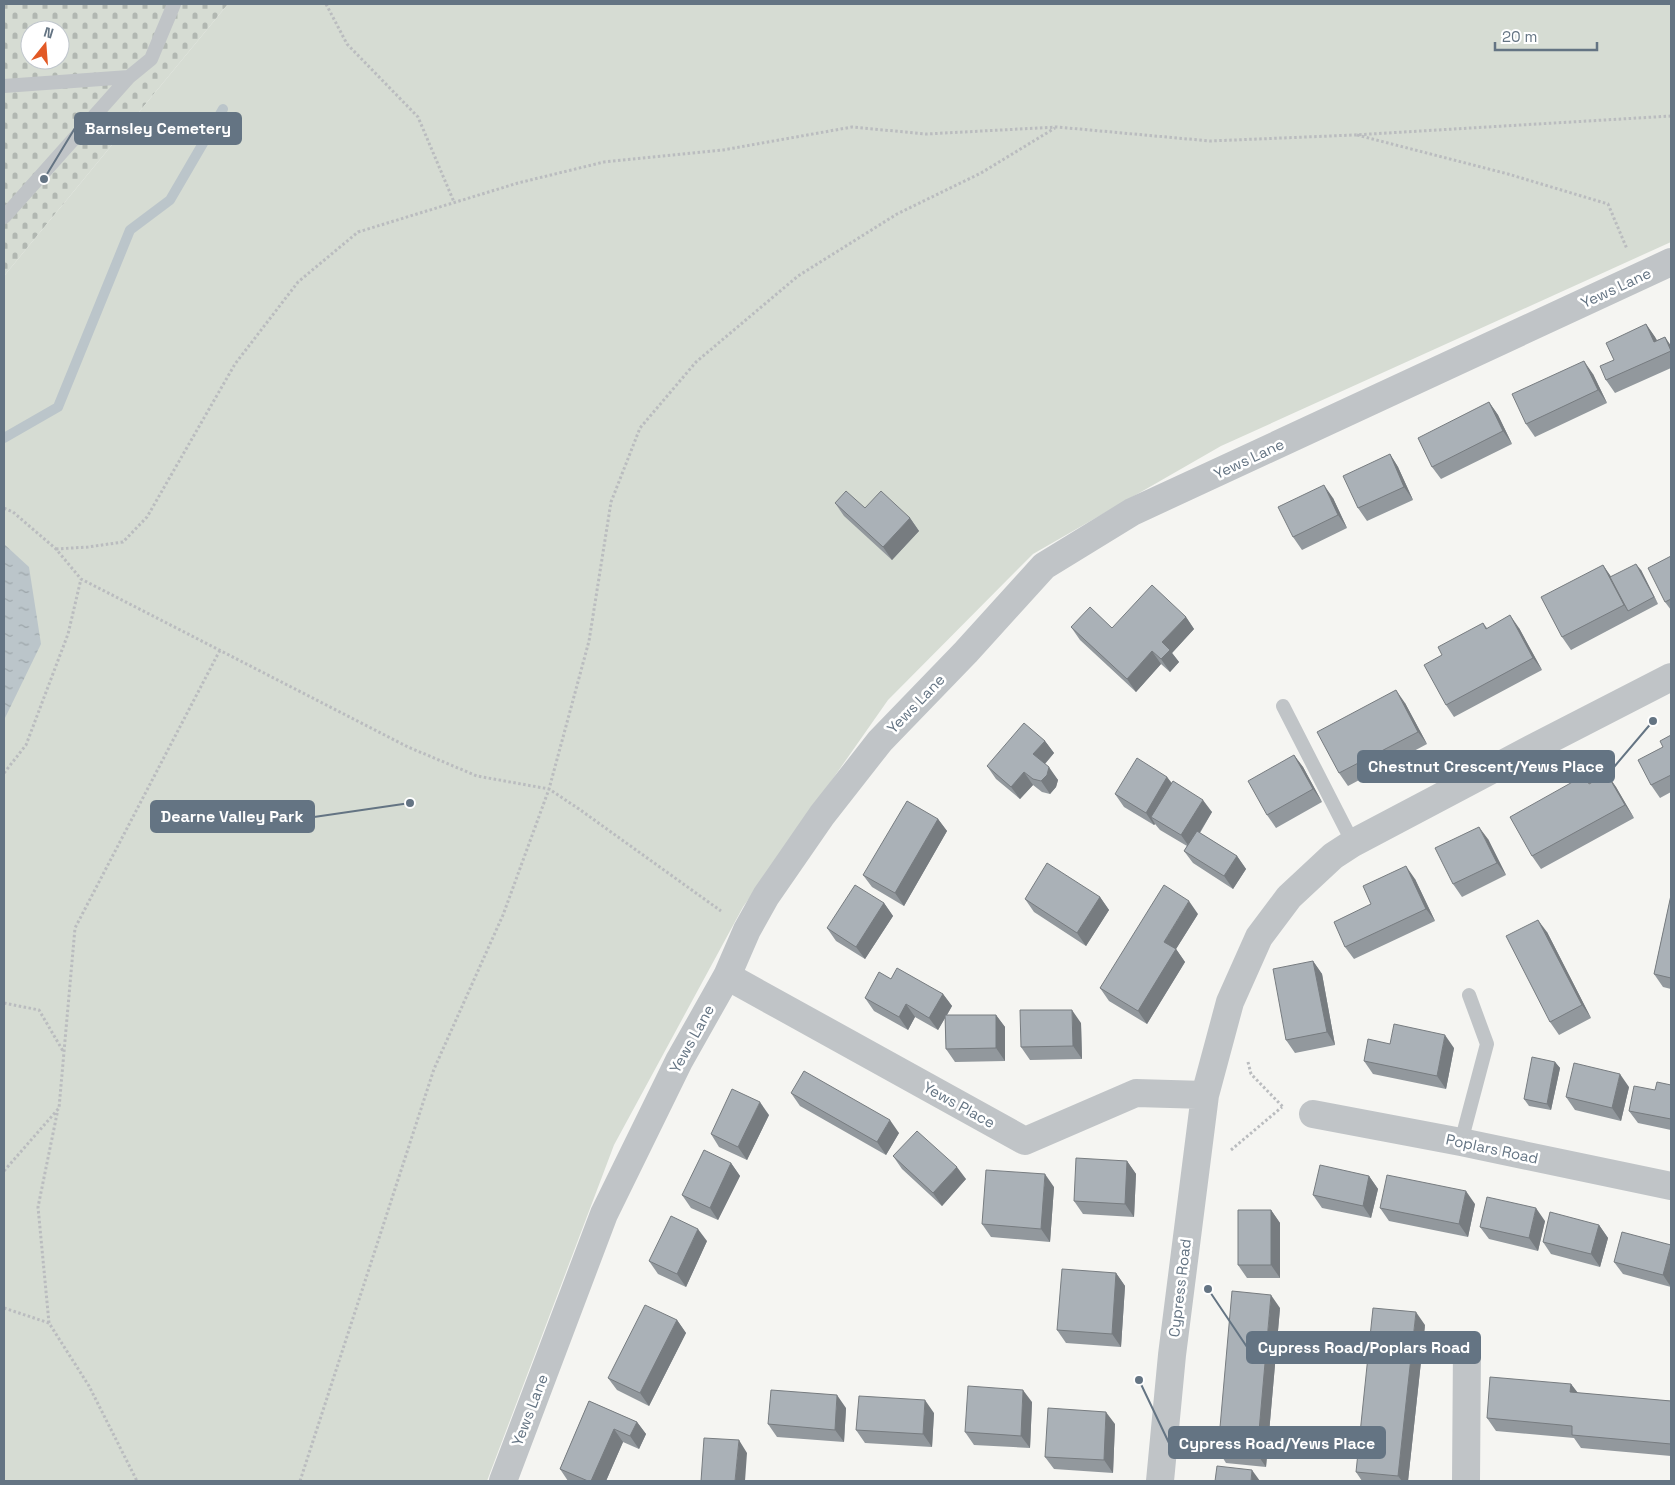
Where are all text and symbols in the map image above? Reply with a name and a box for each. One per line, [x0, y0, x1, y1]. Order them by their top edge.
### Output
north arrow [20, 20, 70, 70]
scale bar [1495, 20, 1598, 52]
text: N [42, 23, 56, 43]
text: 20 m [1502, 27, 1537, 46]
callout: Barnsley Cemetery [75, 113, 241, 144]
text: Barnsley Cemetery [85, 118, 231, 139]
street label: Yews Lane [1578, 263, 1654, 312]
street label: Yews Lane [1211, 434, 1287, 483]
street label: Yews Lane [883, 670, 949, 737]
callout: Chestnut Crescent/Yews Place [1358, 751, 1614, 782]
text: Chestnut Crescent/Yews Place [1368, 756, 1604, 777]
callout: Dearne Valley Park [151, 801, 314, 832]
text: Dearne Valley Park [161, 806, 303, 827]
street label: Yews Lane [665, 1001, 718, 1076]
street label: Yews Place [920, 1077, 999, 1132]
street label: Poplars Road [1444, 1129, 1540, 1168]
street label: Cypress Road [1164, 1238, 1195, 1338]
callout: Cypress Road/Poplars Road [1247, 1332, 1480, 1363]
text: Cypress Road/Poplars Road [1258, 1337, 1470, 1358]
street label: Yews Lane [507, 1371, 552, 1448]
callout: Cypress Road/Yews Place [1169, 1427, 1385, 1458]
text: Cypress Road/Yews Place [1179, 1433, 1375, 1454]

